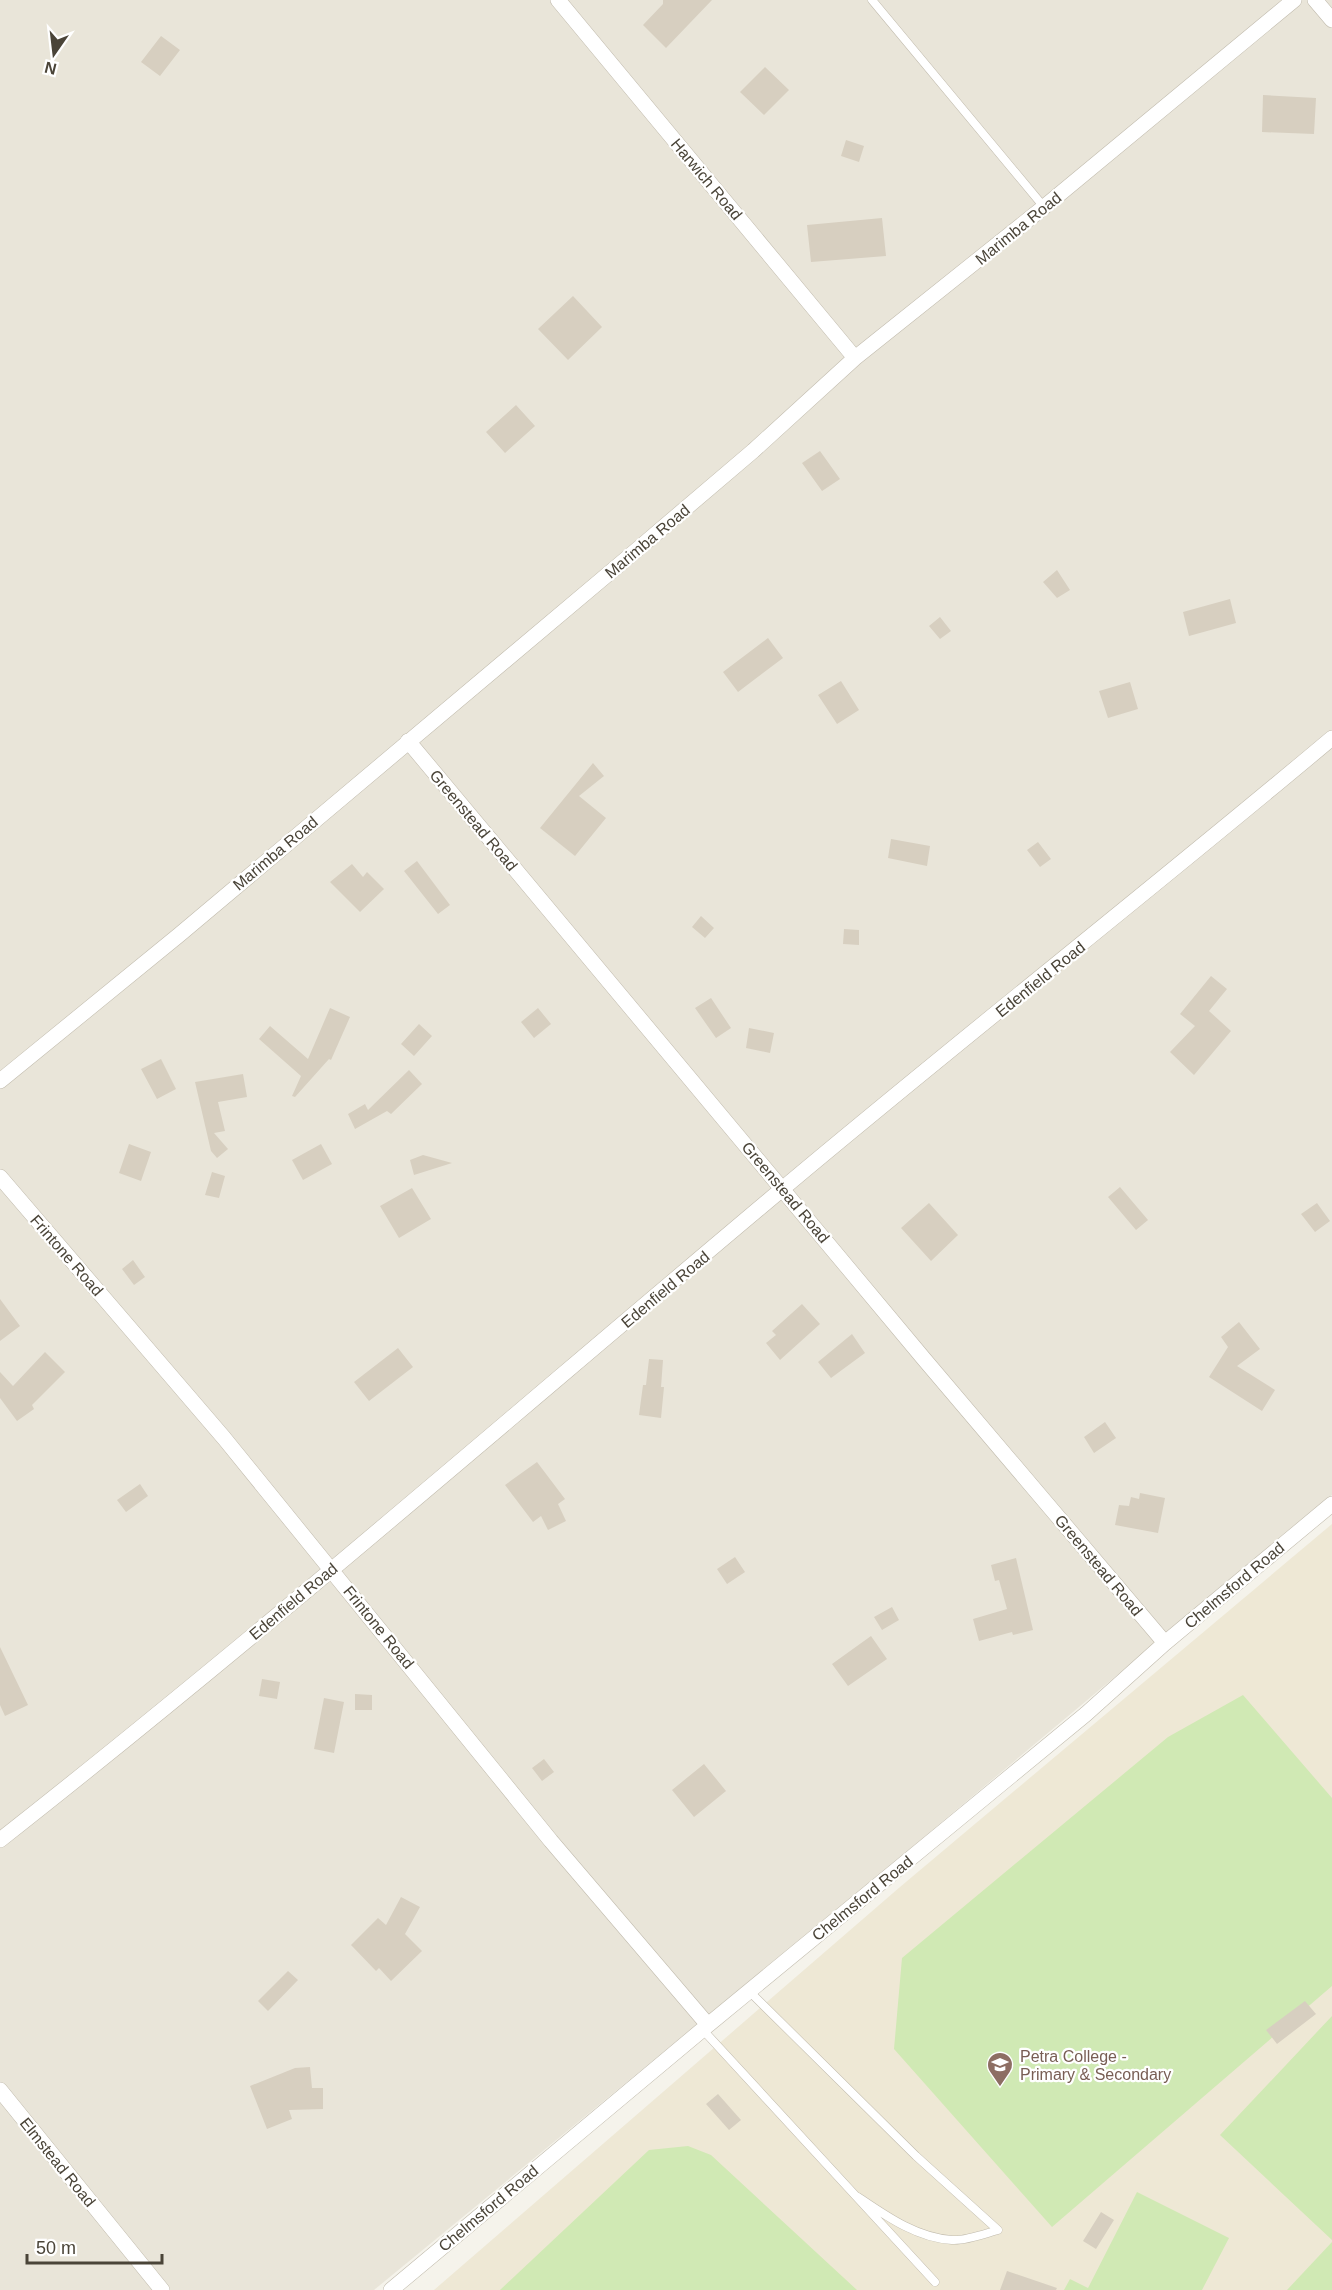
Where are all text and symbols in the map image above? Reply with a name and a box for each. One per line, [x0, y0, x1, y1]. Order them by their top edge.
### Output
north arrow [24, 24, 84, 84]
text: N [43, 58, 58, 78]
street label: Harwich Road [668, 135, 745, 223]
street label: Marimba Road [972, 189, 1064, 268]
street label: Marimba Road [602, 501, 693, 582]
street label: Greenstead Road [427, 766, 521, 874]
street label: Marimba Road [230, 813, 321, 894]
street label: Edenfield Road [992, 938, 1088, 1020]
street label: Greenstead Road [739, 1138, 833, 1246]
street label: Frintone Road [27, 1211, 106, 1299]
street label: Edenfield Road [618, 1248, 713, 1331]
street label: Greenstead Road [1052, 1511, 1146, 1619]
street label: Chelmsford Road [1181, 1539, 1287, 1632]
street label: Edenfield Road [246, 1560, 341, 1643]
street label: Frintone Road [340, 1583, 417, 1672]
street label: Chelmsford Road [809, 1853, 916, 1944]
place label: Petra College - Primary & Secondary [1020, 2048, 1171, 2083]
school or university icon: Petra College - Primary & Secondary [985, 2050, 1015, 2088]
street label: Elmstead Road [17, 2114, 99, 2210]
street label: Chelmsford Road [435, 2162, 541, 2255]
scale bar [27, 2227, 162, 2265]
text: 50 m [36, 2238, 76, 2258]

